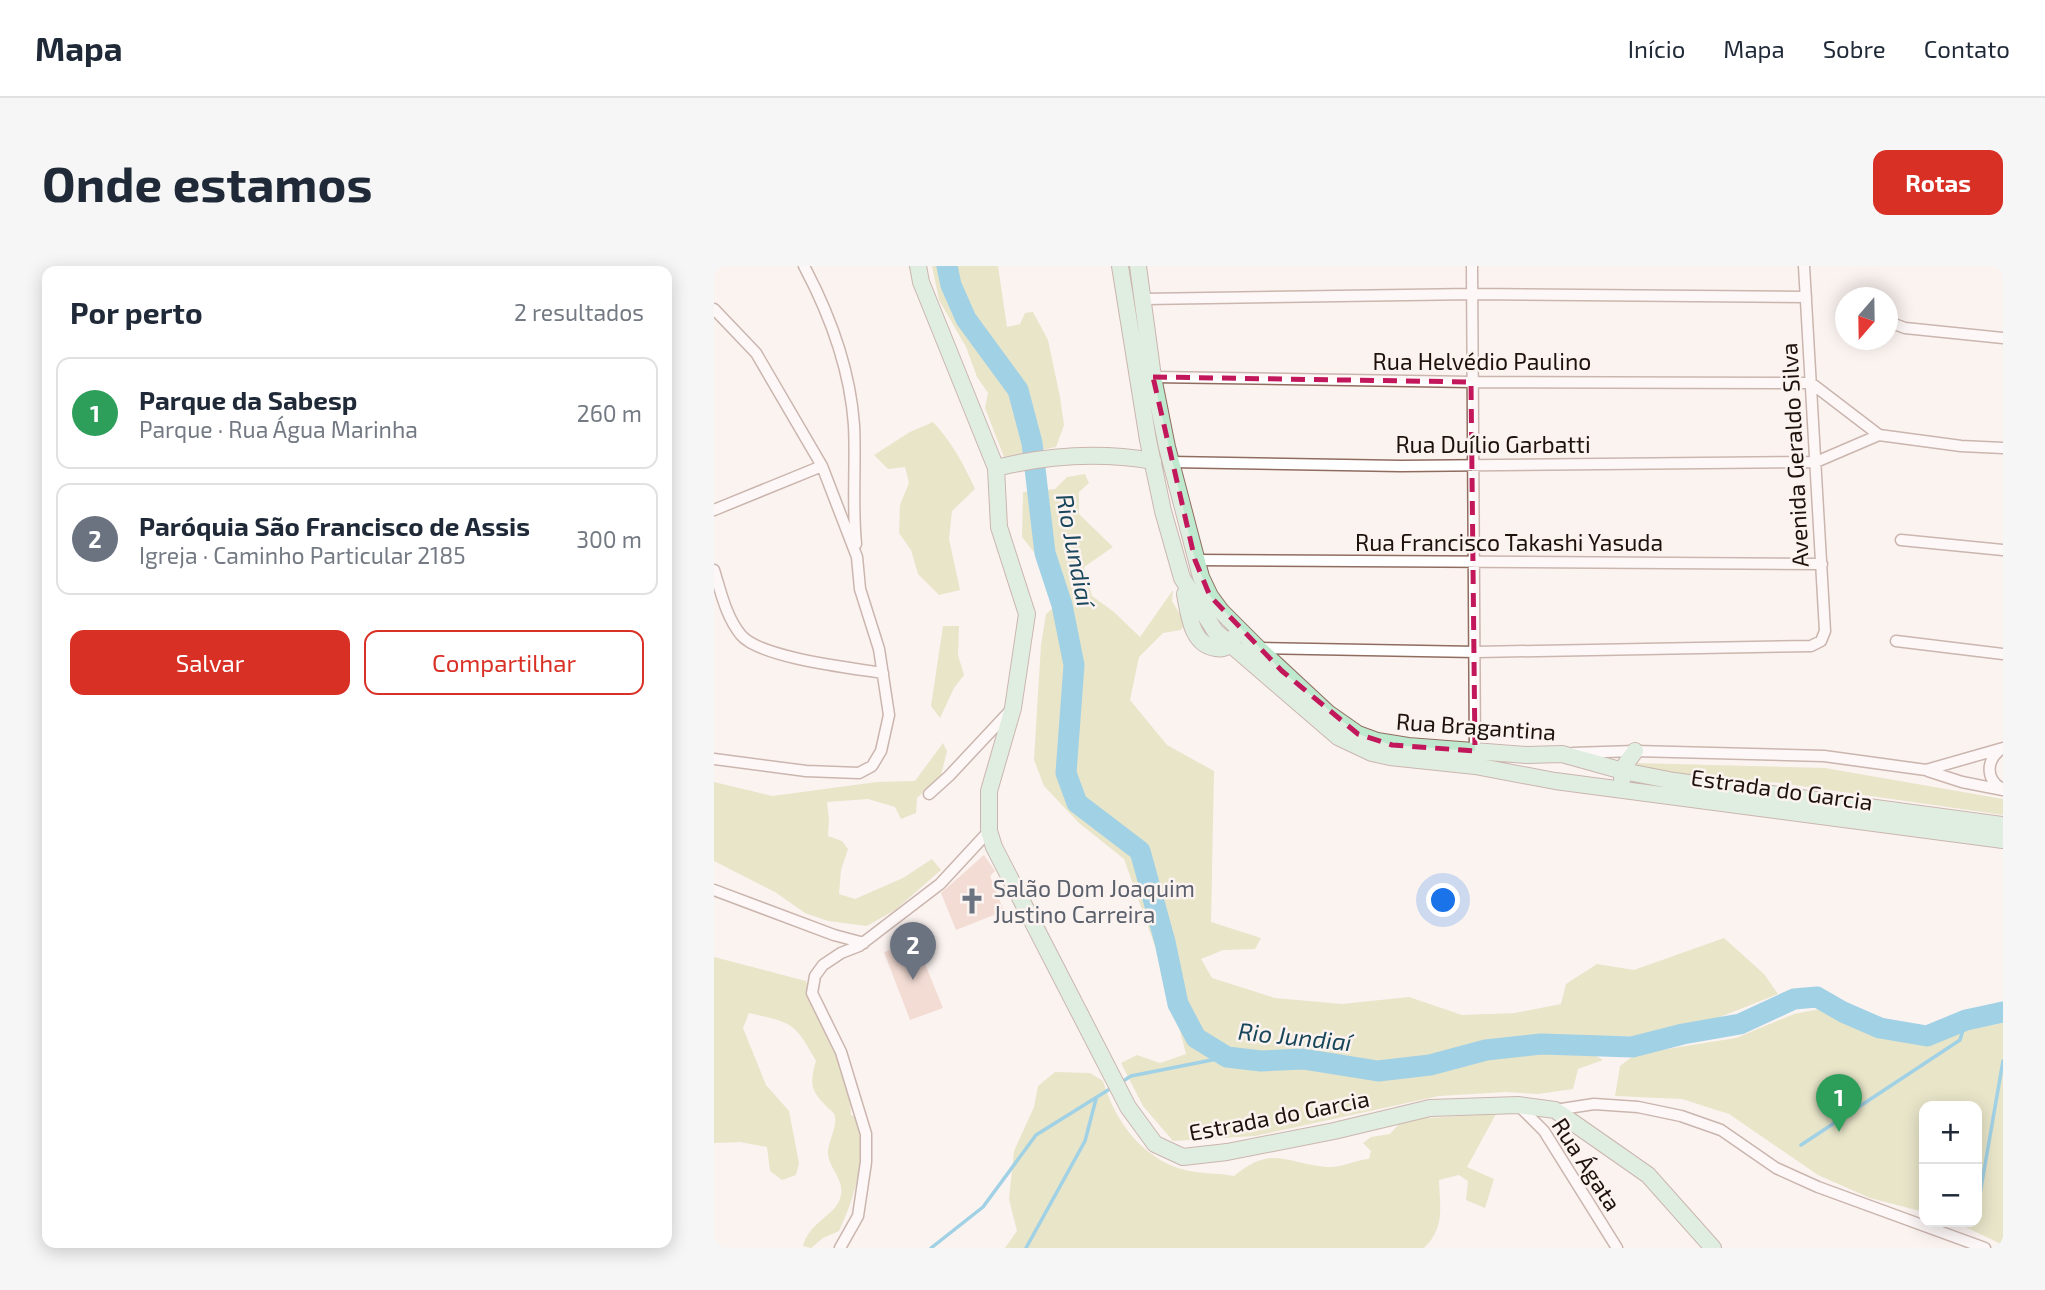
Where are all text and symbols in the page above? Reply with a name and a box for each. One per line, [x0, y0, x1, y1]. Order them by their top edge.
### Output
text: Mapa [35, 28, 123, 68]
text: Início [1628, 34, 1685, 63]
text: Mapa [1723, 34, 1785, 63]
text: Sobre [1823, 34, 1886, 63]
text: Contato [1924, 34, 2010, 63]
button: Rotas [1873, 150, 2003, 215]
text: Onde estamos [42, 153, 372, 212]
north arrow [1835, 287, 1898, 350]
text: Por perto [70, 294, 203, 330]
text: 2 resultados [514, 298, 644, 326]
street label: Avenida Geraldo Silva [1774, 342, 1814, 568]
street label: Rua Helvédio Paulino [1373, 347, 1591, 375]
text: Parque da Sabesp [139, 384, 357, 415]
text: 1 [90, 399, 100, 427]
text: 260 m [577, 399, 642, 427]
text: Parque · Rua Água Marinha [139, 415, 418, 443]
street label: Rua Duílio Garbatti [1395, 430, 1591, 458]
water label: Rio Jundiaí [1051, 491, 1102, 611]
text: Paróquia São Francisco de Assis [139, 510, 530, 541]
text: 2 [88, 525, 102, 553]
text: 300 m [576, 525, 642, 553]
street label: Rua Francisco Takashi Yasuda [1355, 528, 1663, 556]
text: Igreja · Caminho Particular 2185 [139, 541, 466, 569]
button: Salvar [70, 630, 350, 695]
button: Compartilhar [364, 630, 644, 695]
street label: Rua Bragantina [1395, 706, 1557, 746]
street label: Estrada do Garcia [1689, 762, 1875, 816]
place label: Salão Dom Joaquim Justino Carreira [993, 874, 1195, 928]
your location [1426, 883, 1460, 917]
church icon: Salão Dom Joaquim Justino Carreira [957, 886, 987, 916]
pin: 2 [890, 922, 936, 980]
water label: Rio Jundiaí [1237, 1016, 1355, 1057]
pin: 1 [1816, 1074, 1862, 1132]
street label: Estrada do Garcia [1186, 1084, 1372, 1146]
map controls [1919, 1101, 1982, 1227]
button: + [1919, 1101, 1982, 1164]
street label: Rua Ágata [1547, 1112, 1627, 1216]
button: − [1919, 1164, 1982, 1227]

